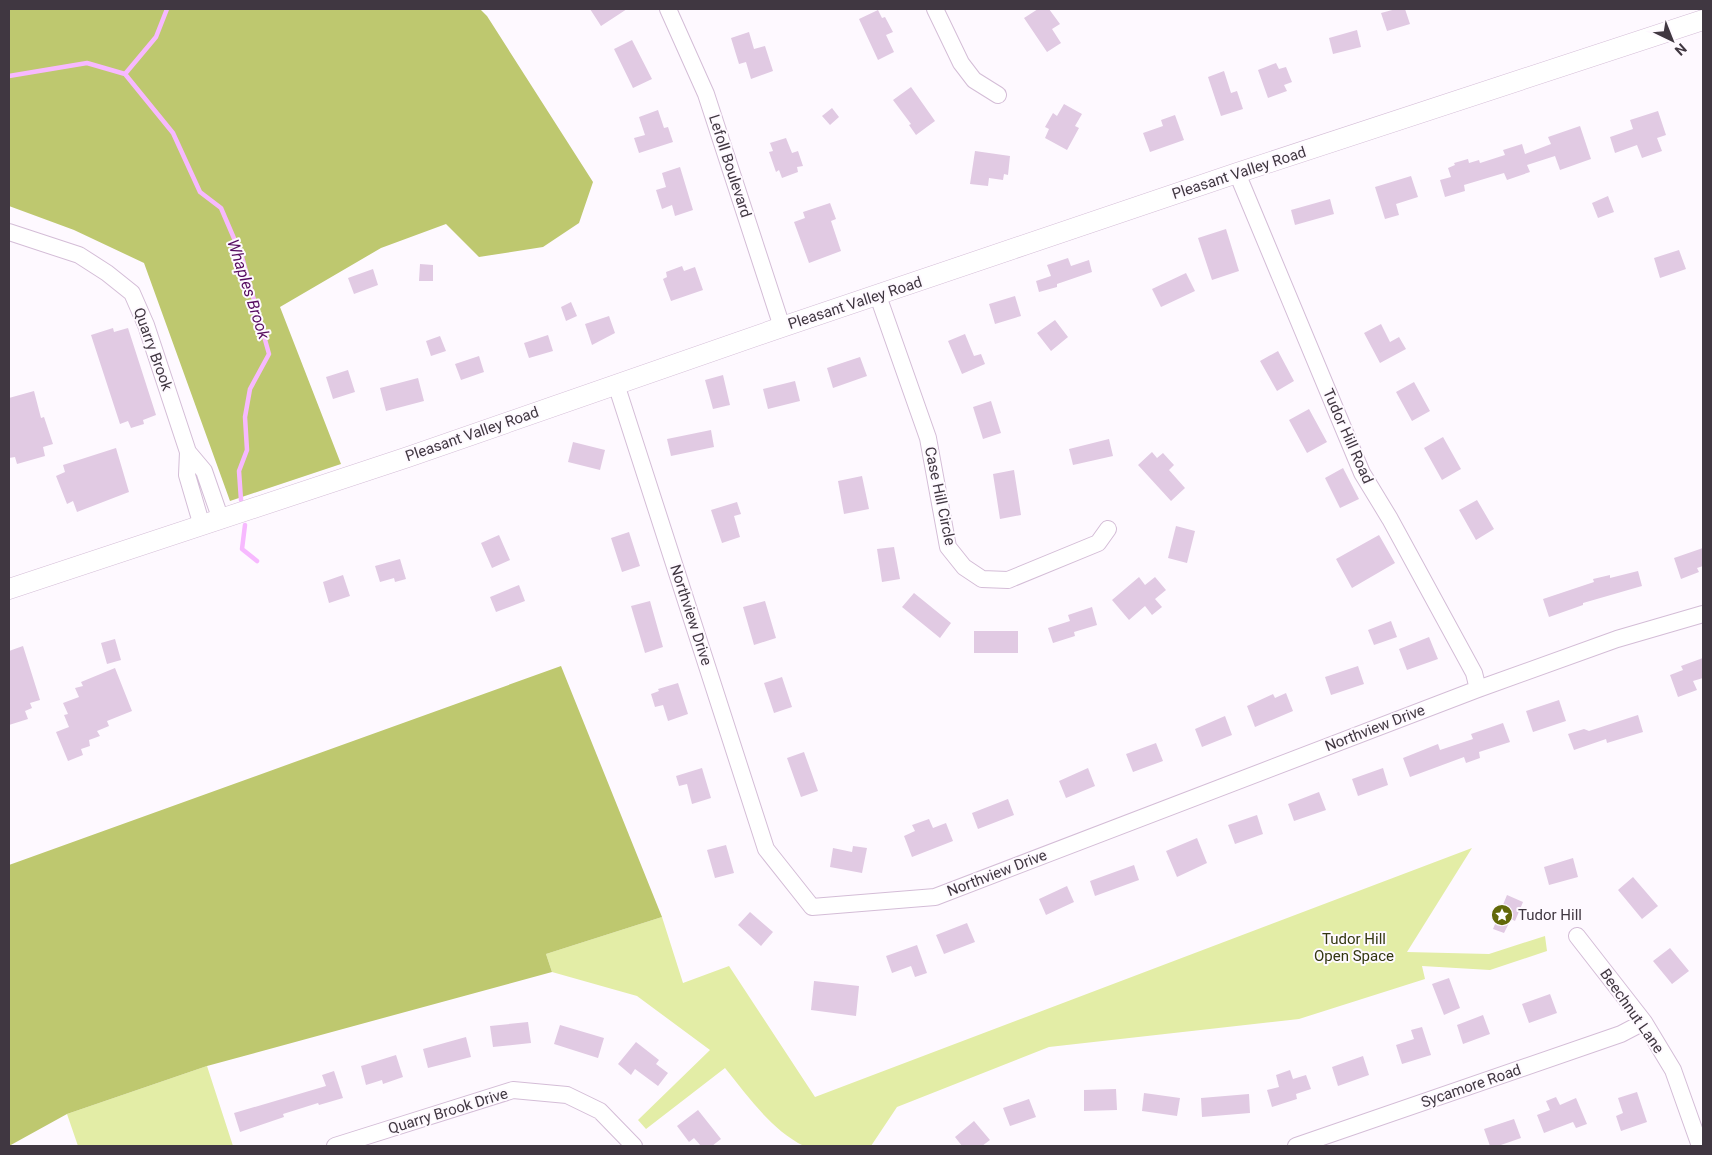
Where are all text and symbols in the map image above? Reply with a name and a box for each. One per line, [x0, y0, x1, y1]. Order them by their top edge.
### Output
north arrow [1647, 15, 1697, 65]
text: N [1672, 40, 1690, 59]
street label: Lefoll Boulevard [705, 112, 755, 220]
street label: Pleasant Valley Road [1170, 143, 1308, 203]
water label: Whaples Brook [223, 237, 274, 343]
street label: Pleasant Valley Road [786, 273, 924, 333]
street label: Quarry Brook [130, 305, 176, 393]
street label: Tudor Hill Road [1319, 386, 1377, 486]
street label: Pleasant Valley Road [403, 403, 541, 465]
street label: Case Hill Circle [921, 445, 959, 547]
street label: Northview Drive [666, 562, 716, 668]
street label: Northview Drive [1323, 701, 1427, 755]
street label: Northview Drive [945, 846, 1049, 900]
place icon: Tudor Hill [1490, 903, 1514, 927]
place label: Tudor Hill [1518, 906, 1582, 924]
park label: Tudor Hill Open Space [1314, 930, 1394, 965]
street label: Beechnut Lane [1596, 965, 1668, 1057]
street label: Sycamore Road [1419, 1060, 1523, 1112]
street label: Quarry Brook Drive [386, 1084, 510, 1138]

